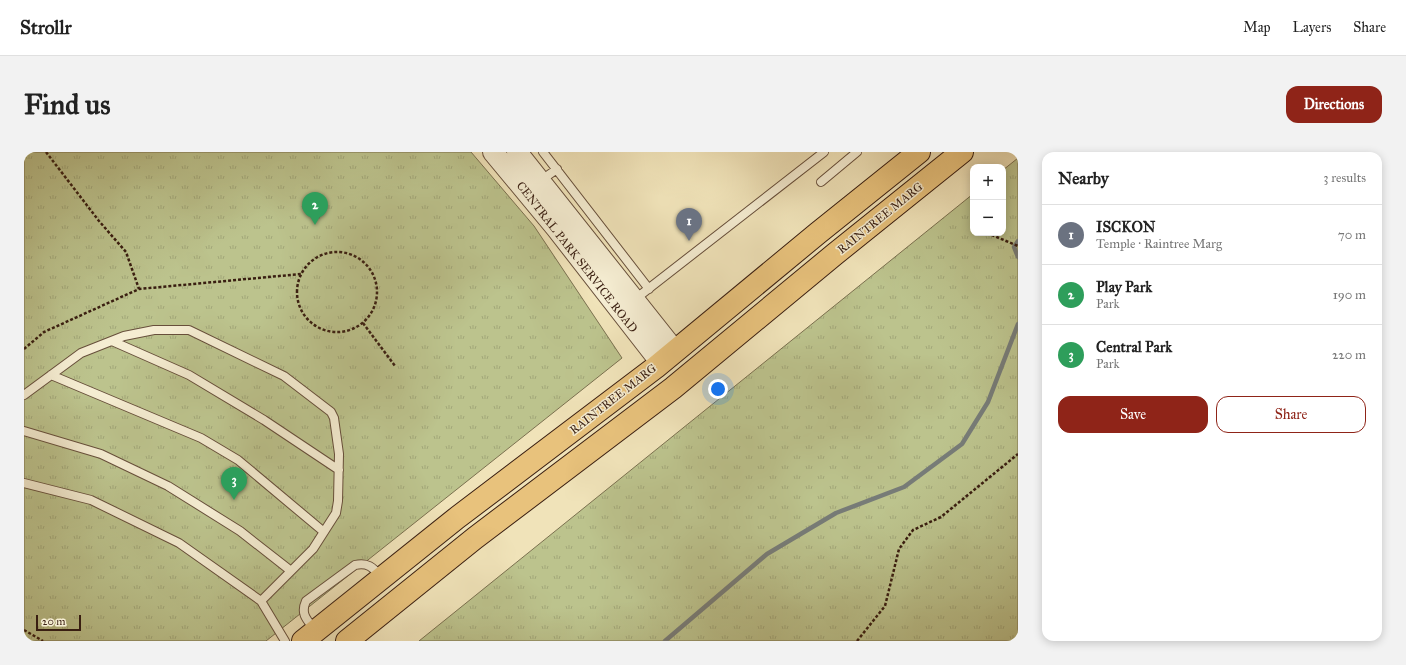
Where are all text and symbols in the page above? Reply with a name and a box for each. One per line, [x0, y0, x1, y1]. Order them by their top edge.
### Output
text: Strollr [20, 16, 72, 39]
text: Map [1243, 19, 1271, 36]
text: Layers [1293, 19, 1331, 36]
text: Share [1353, 19, 1386, 36]
button: Directions [1286, 86, 1382, 123]
text: Find us [24, 87, 110, 122]
map controls [970, 164, 1006, 236]
button: + [970, 164, 1006, 200]
text: Nearby [1058, 168, 1109, 189]
text: 3 results [1323, 170, 1366, 186]
street label: CENTRAL PARK SERVICE ROAD [514, 179, 640, 335]
street label: RAINTREE MARG [835, 179, 926, 257]
pin: 2 [302, 192, 328, 225]
button: − [970, 200, 1006, 236]
pin: 1 [676, 208, 702, 241]
text: ISCKON [1096, 218, 1155, 236]
text: 1 [1068, 227, 1074, 243]
text: 70 m [1338, 227, 1366, 243]
text: Temple · Raintree Marg [1096, 236, 1222, 252]
text: Play Park [1096, 278, 1152, 296]
text: 2 [1068, 287, 1074, 303]
text: 190 m [1333, 287, 1366, 303]
text: Park [1096, 296, 1120, 312]
text: Central Park [1096, 338, 1172, 356]
text: 3 [1068, 347, 1074, 363]
text: 220 m [1332, 347, 1366, 363]
text: Park [1096, 356, 1120, 372]
street label: RAINTREE MARG [567, 361, 659, 437]
your location [708, 379, 728, 399]
button: Save [1058, 396, 1208, 433]
button: Share [1216, 396, 1366, 433]
pin: 3 [221, 467, 247, 500]
scale bar [36, 613, 81, 632]
text: 20 m [42, 615, 65, 628]

